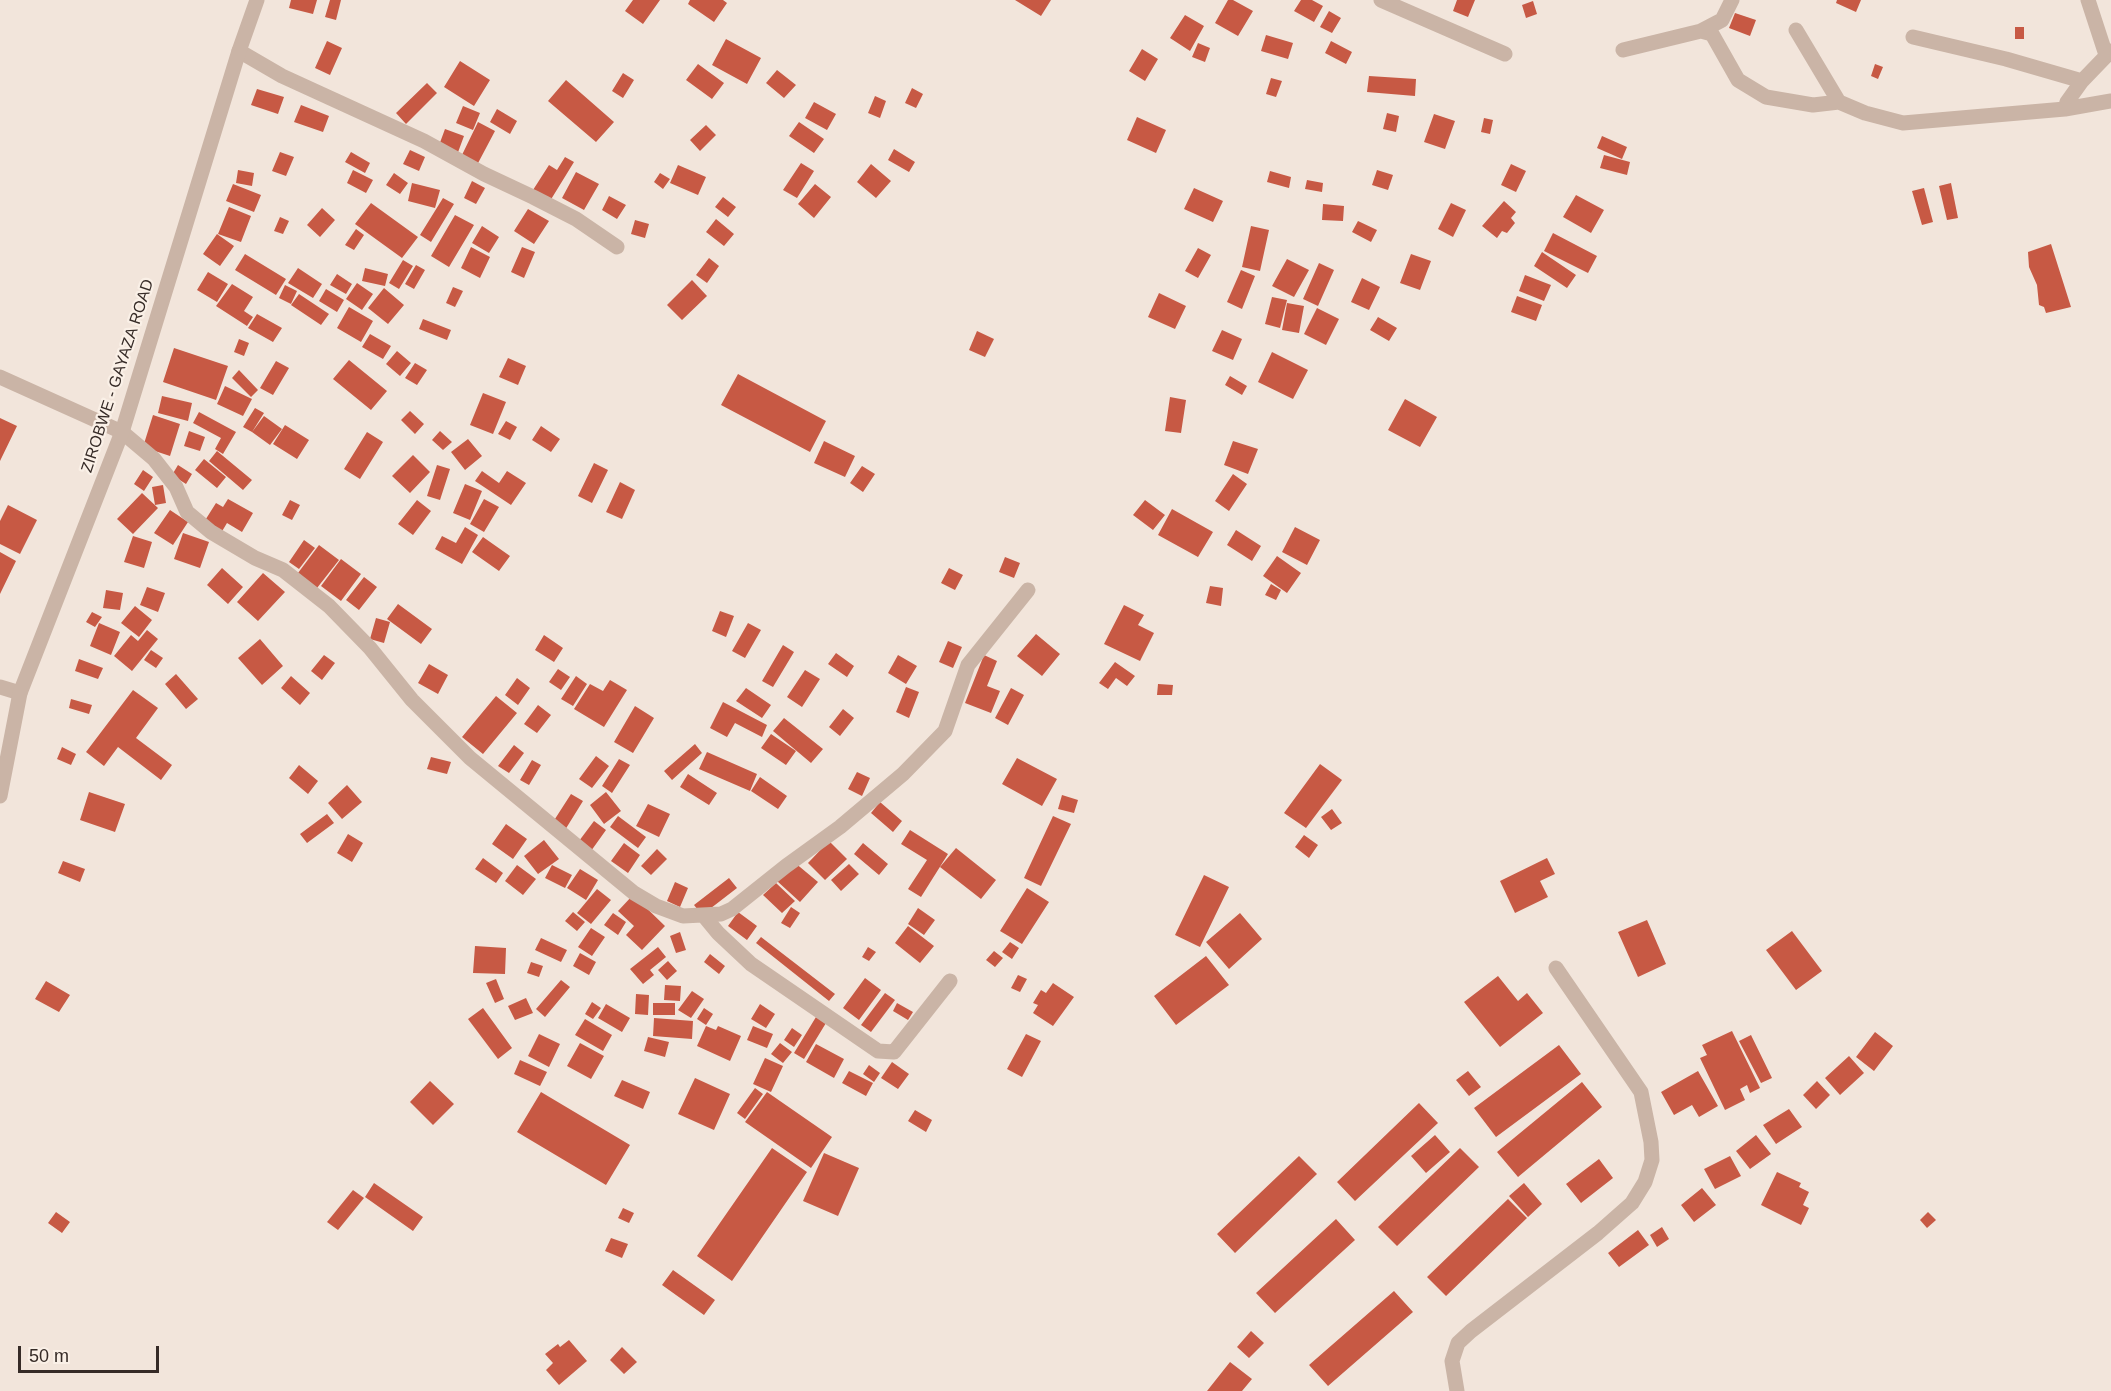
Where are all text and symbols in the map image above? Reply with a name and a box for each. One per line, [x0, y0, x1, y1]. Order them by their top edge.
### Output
street label: ZIROBWE - GAYAZA ROAD [78, 277, 158, 475]
scale bar [21, 1334, 162, 1372]
text: 50 m [29, 1346, 69, 1366]

